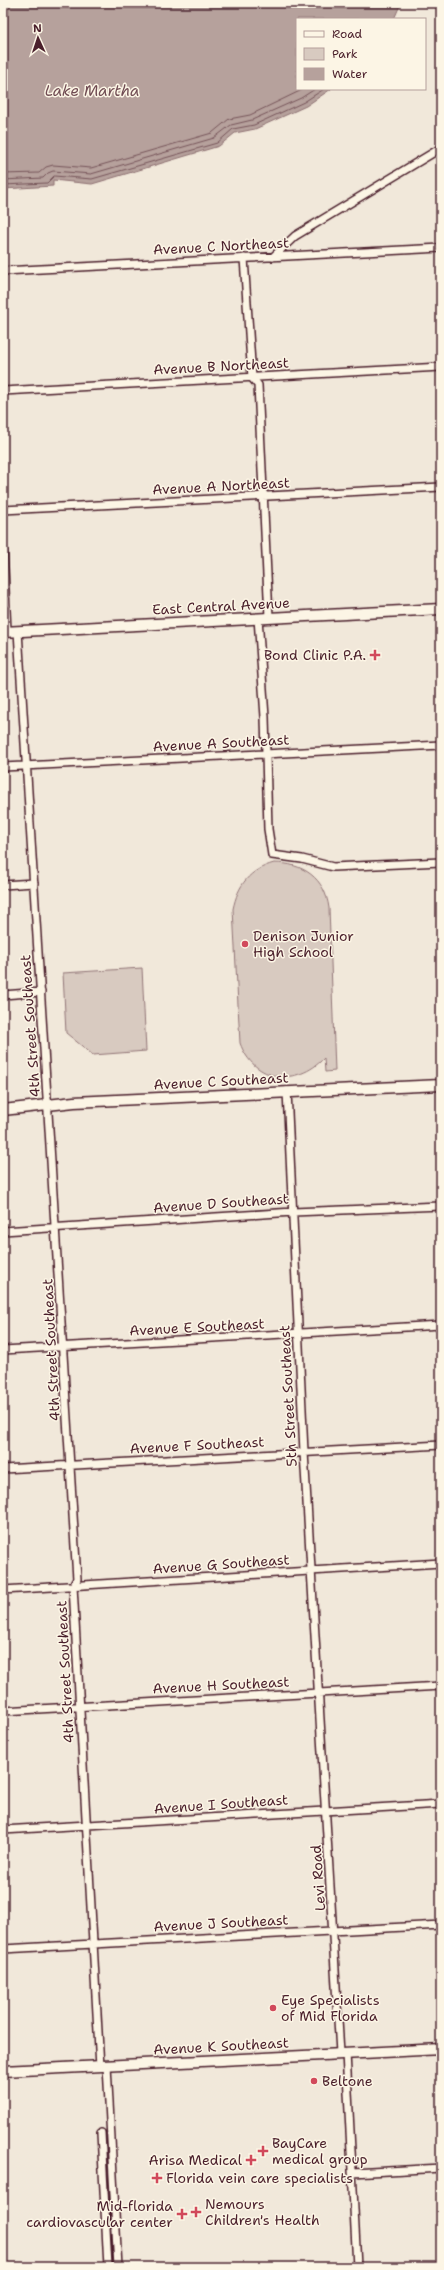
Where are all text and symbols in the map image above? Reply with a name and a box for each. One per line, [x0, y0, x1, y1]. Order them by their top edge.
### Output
north arrow [18, 18, 58, 58]
legend [296, 18, 426, 90]
text: N [33, 21, 43, 36]
text: Road [332, 26, 363, 42]
text: Park [332, 46, 358, 62]
text: Water [332, 66, 368, 82]
water label: Lake Martha [45, 81, 139, 101]
street label: Avenue C Northeast [152, 233, 290, 259]
street label: Avenue B Northeast [153, 353, 289, 379]
street label: Avenue A Northeast [152, 473, 290, 499]
street label: East Central Avenue [152, 593, 290, 619]
place label: Bond Clinic P.A. [264, 646, 366, 664]
marker: Bond Clinic P.A. [369, 649, 381, 661]
street label: Avenue A Southeast [152, 730, 290, 756]
place label: Denison Junior High School [253, 927, 354, 961]
marker: Denison Junior High School [240, 939, 250, 949]
street label: 4th Street Southeast [16, 954, 44, 1098]
street label: Avenue C Southeast [153, 1068, 289, 1094]
street label: Avenue D Southeast [153, 1189, 289, 1217]
street label: 4th Street Southeast [38, 1278, 64, 1422]
street label: Avenue E Southeast [129, 1314, 265, 1340]
street label: 5th Street Southeast [275, 1325, 301, 1467]
street label: Avenue F Southeast [129, 1432, 265, 1458]
street label: Avenue G Southeast [152, 1550, 290, 1578]
street label: 4th Street Southeast [52, 1600, 78, 1744]
street label: Avenue H Southeast [152, 1672, 290, 1698]
street label: Avenue I Southeast [153, 1790, 289, 1818]
street label: Levi Road [307, 1844, 329, 1912]
street label: Avenue J Southeast [153, 1910, 289, 1936]
place label: Eye Specialists of Mid Florida [281, 1991, 380, 2025]
marker: Eye Specialists of Mid Florida [268, 2003, 278, 2013]
street label: Avenue K Southeast [153, 2033, 289, 2059]
place label: Beltone [322, 2072, 373, 2090]
marker: Beltone [309, 2076, 319, 2086]
place label: BayCare medical group [272, 2134, 368, 2168]
marker: BayCare medical group [257, 2145, 269, 2157]
place label: Arisa Medical [149, 2151, 243, 2169]
marker: Arisa Medical [245, 2154, 257, 2166]
place label: Florida vein care specialists [166, 2169, 353, 2187]
marker: Florida vein care specialists [151, 2172, 163, 2184]
place label: Nemours Children's Health [205, 2195, 320, 2229]
place label: Mid-florida cardiovascular center [26, 2197, 173, 2231]
marker: Nemours Children's Health [190, 2206, 202, 2218]
marker: Mid-florida cardiovascular center [176, 2208, 188, 2220]

